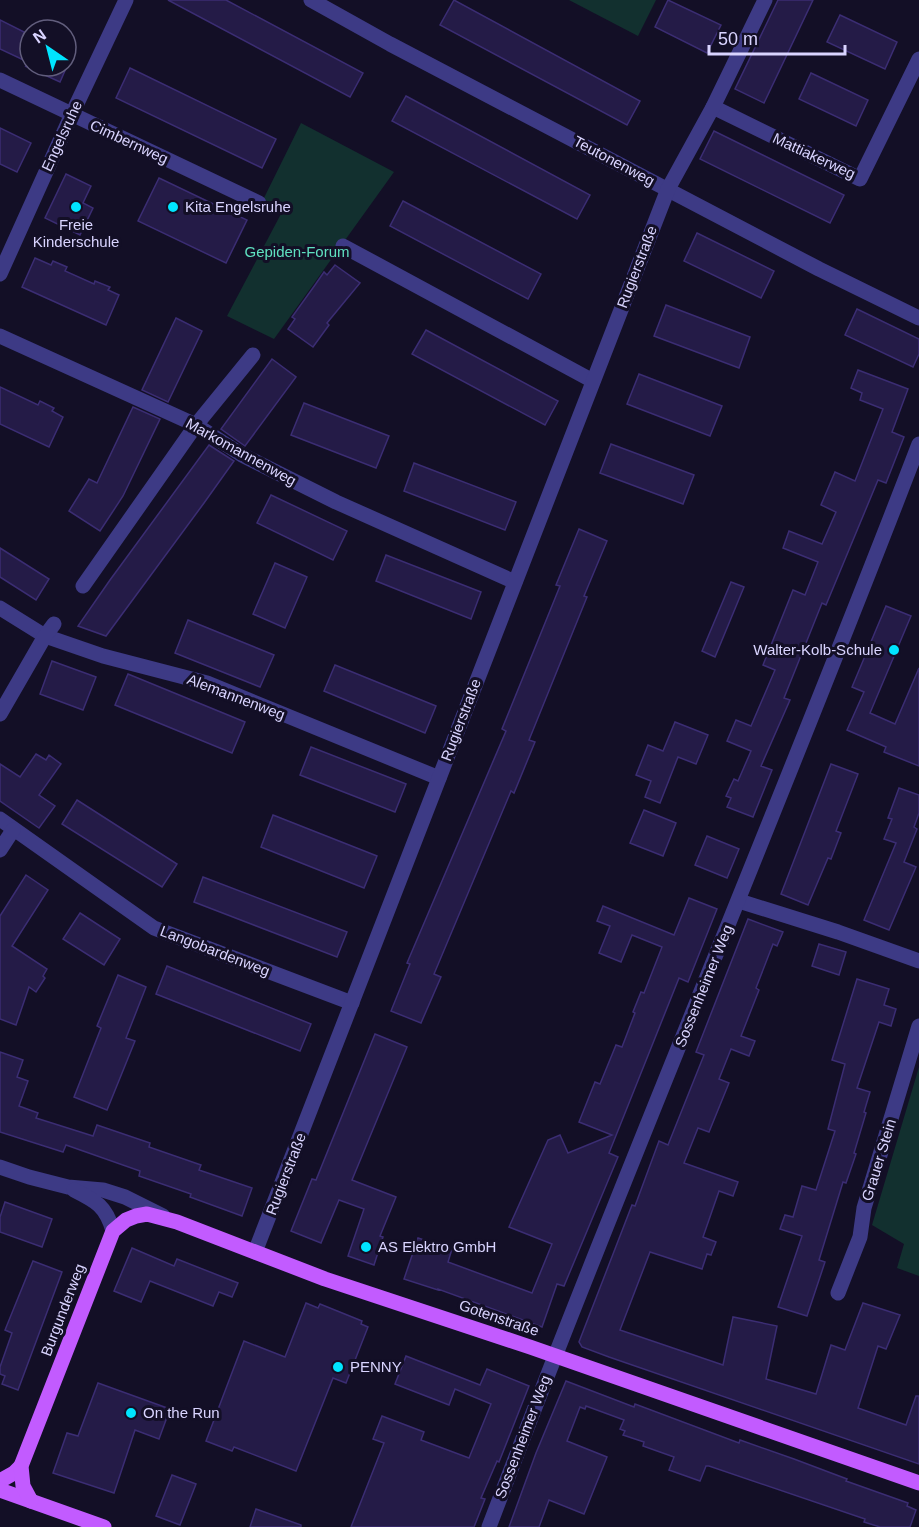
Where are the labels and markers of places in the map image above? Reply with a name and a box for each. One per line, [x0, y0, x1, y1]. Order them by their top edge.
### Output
place label: Kita Engelsruhe [185, 198, 291, 215]
marker: Freie Kinderschule [69, 200, 83, 214]
marker: Kita Engelsruhe [166, 200, 180, 214]
place label: Freie Kinderschule [33, 216, 119, 250]
place label: Walter-Kolb-Schule [753, 641, 882, 658]
marker: Walter-Kolb-Schule [887, 643, 901, 657]
place label: AS Elektro GmbH [378, 1238, 496, 1255]
marker: AS Elektro GmbH [359, 1240, 373, 1254]
place label: PENNY [350, 1358, 402, 1375]
marker: PENNY [331, 1360, 345, 1374]
place label: On the Run [143, 1404, 220, 1421]
marker: On the Run [124, 1406, 138, 1420]

